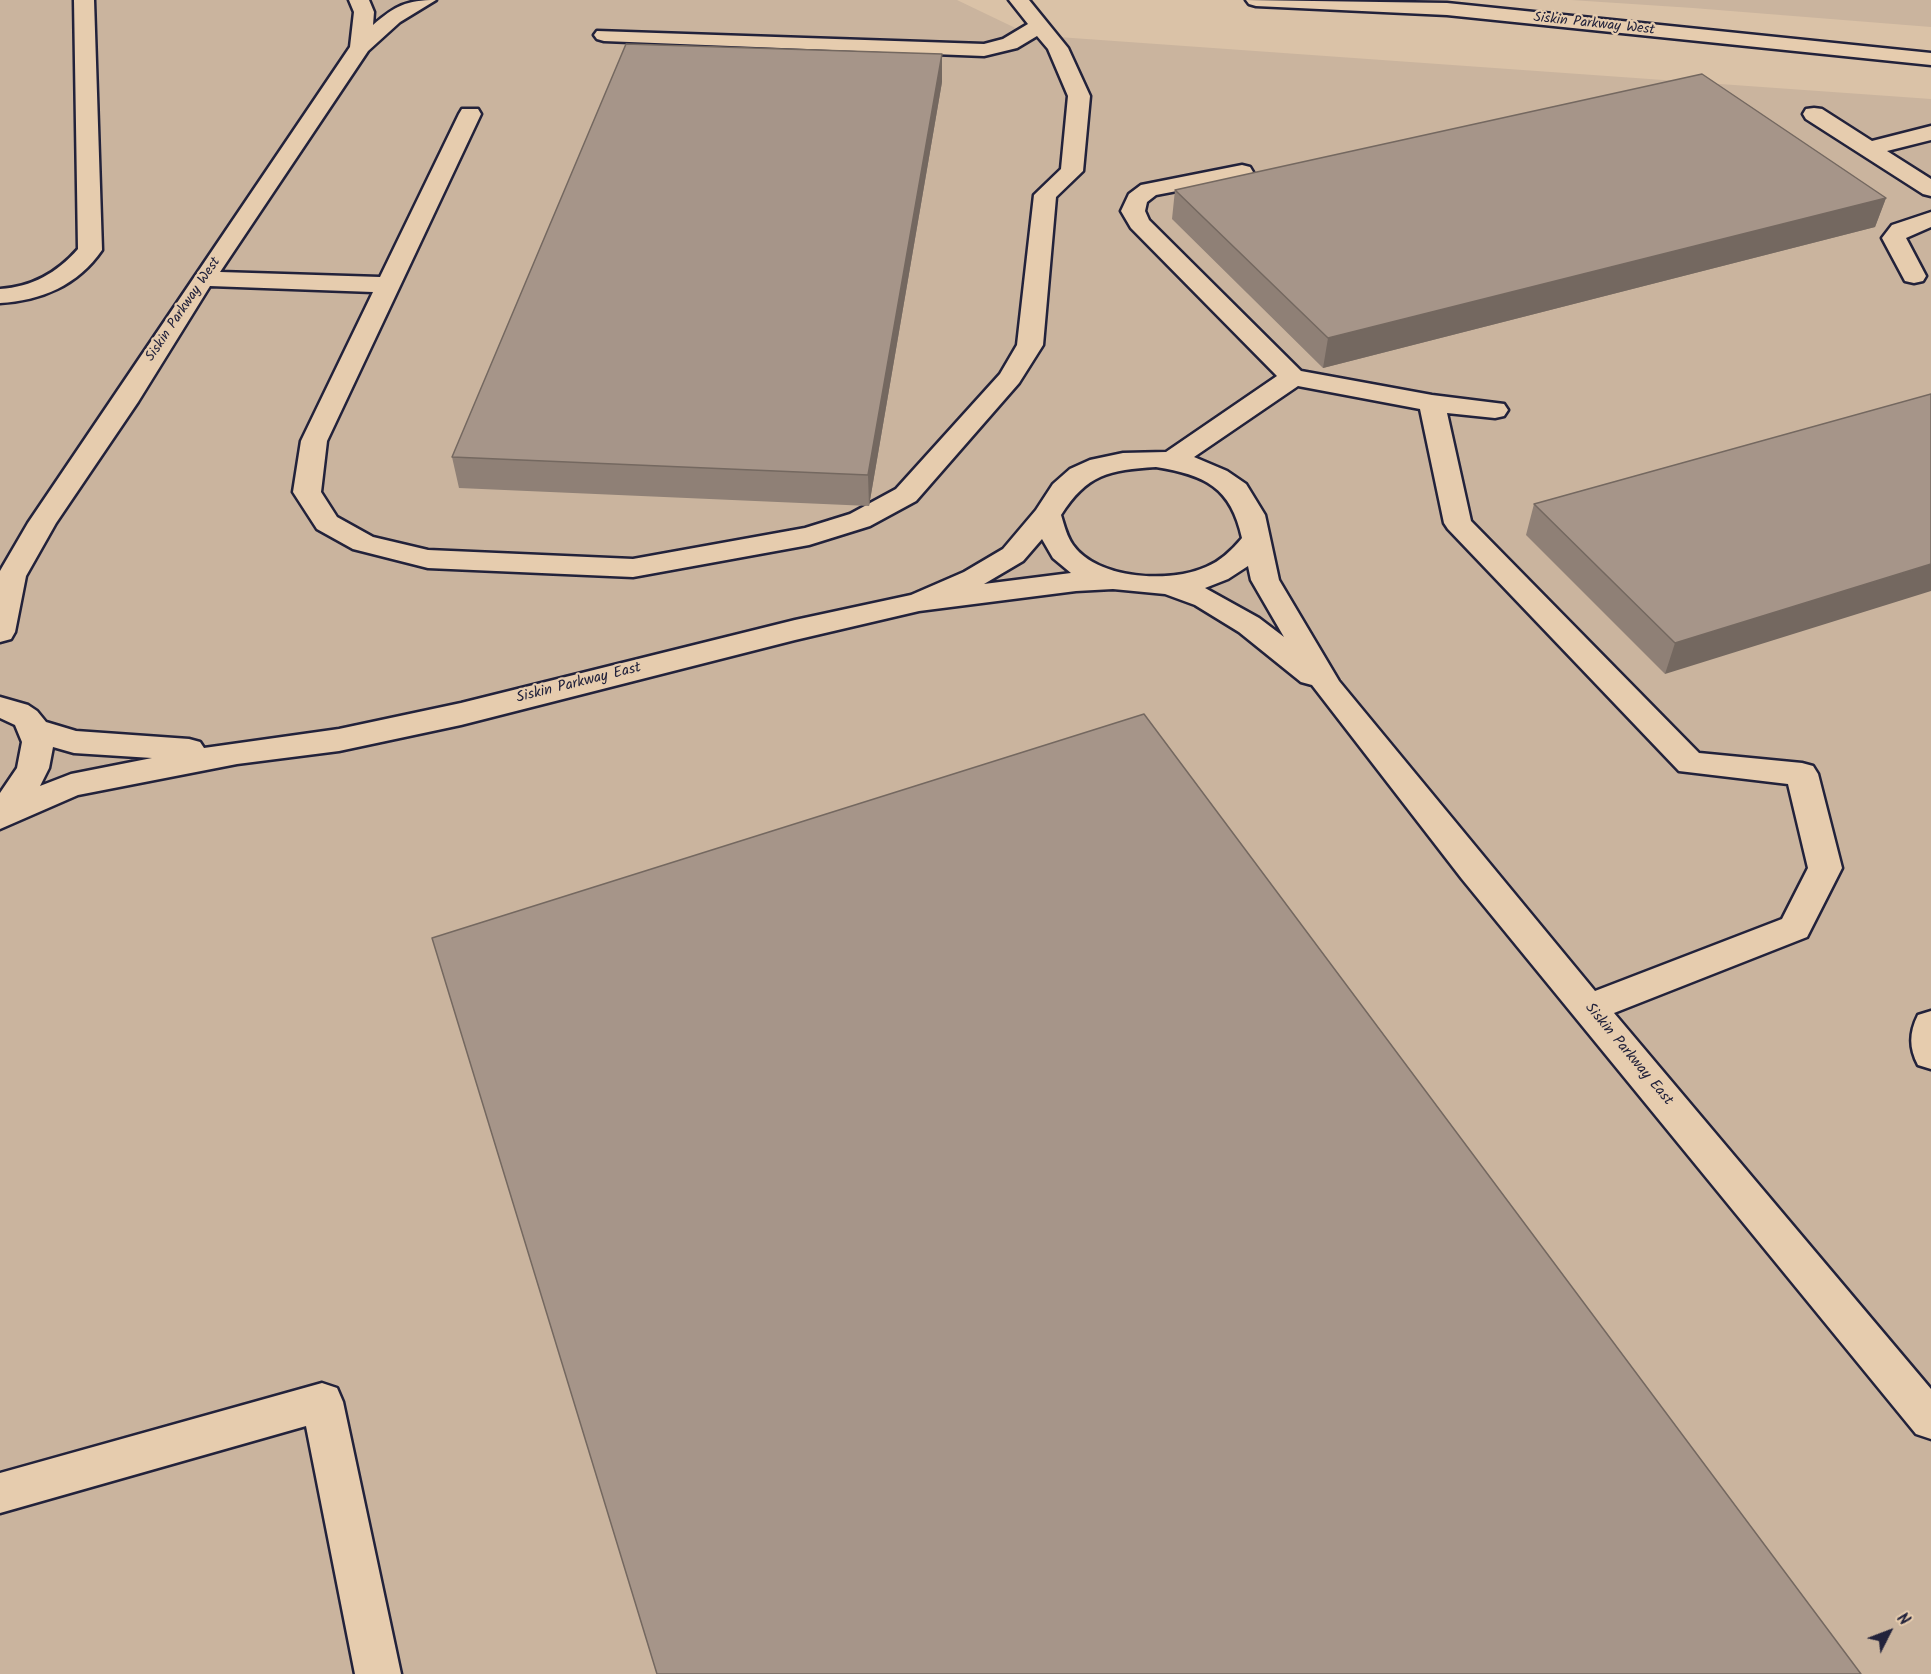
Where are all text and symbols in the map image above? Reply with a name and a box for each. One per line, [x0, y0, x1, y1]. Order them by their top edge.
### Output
street label: Siskin Parkway West [1533, 10, 1655, 40]
street label: Siskin Parkway West [143, 255, 225, 365]
street label: Siskin Parkway East [515, 660, 643, 708]
street label: Siskin Parkway East [1580, 1000, 1676, 1110]
north arrow [1859, 1602, 1919, 1662]
text: N [1890, 1607, 1915, 1632]

